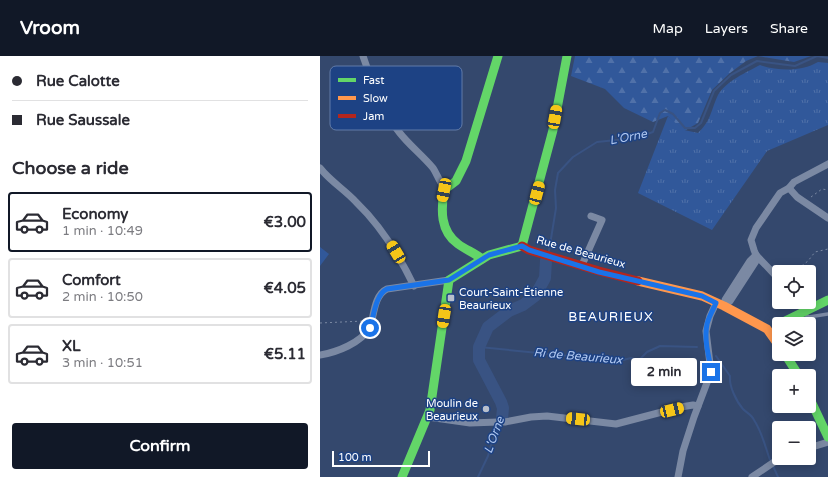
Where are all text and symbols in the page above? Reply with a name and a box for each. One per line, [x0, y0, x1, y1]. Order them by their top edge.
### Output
text: Vroom [20, 17, 80, 39]
text: Map [653, 20, 683, 37]
text: Layers [705, 20, 748, 37]
text: Share [770, 20, 808, 37]
legend [330, 66, 462, 130]
text: Rue Calotte [36, 72, 120, 90]
text: Fast [363, 74, 384, 87]
text: Slow [363, 92, 388, 105]
car [547, 104, 563, 130]
text: Jam [363, 110, 384, 123]
text: Rue Saussale [36, 111, 130, 129]
water label: L'Orne [608, 126, 649, 147]
text: Choose a ride [12, 157, 129, 179]
car [436, 177, 452, 203]
car [528, 180, 546, 206]
icon: car [14, 204, 50, 240]
text: Economy [62, 205, 128, 223]
text: €3.00 [264, 213, 306, 231]
text: 1 min · 10:49 [62, 223, 143, 239]
street label: Rue de Beaurieux [535, 233, 627, 271]
car [385, 239, 407, 265]
map controls [772, 265, 816, 465]
button: locate [772, 265, 816, 309]
icon: car [14, 270, 50, 306]
text: Comfort [62, 271, 121, 289]
text: €4.05 [264, 279, 306, 297]
place label: Court-Saint-Étienne Beaurieux [459, 285, 563, 312]
text: 2 min · 10:50 [62, 289, 143, 305]
marker: Court-Saint-Étienne Beaurieux [446, 293, 456, 303]
car [436, 303, 452, 329]
district label: BEAURIEUX [568, 309, 654, 325]
button: layers [772, 317, 816, 361]
route start [361, 319, 379, 337]
icon: car [14, 336, 50, 372]
text: XL [62, 337, 81, 355]
text: €5.11 [264, 345, 306, 363]
water label: Ri de Beaurieux [533, 345, 625, 367]
text: 3 min · 10:51 [62, 355, 143, 371]
callout: 2 min [631, 358, 697, 386]
route end [702, 363, 720, 381]
text: 2 min [647, 364, 681, 380]
button: + [772, 369, 816, 413]
place label: Moulin de Beaurieux [426, 397, 478, 423]
car [659, 401, 685, 419]
marker: Moulin de Beaurieux [481, 404, 491, 414]
car [565, 412, 591, 426]
water label: L'Orne [481, 414, 507, 455]
button: − [772, 421, 816, 465]
button: Confirm [12, 423, 308, 469]
scale bar [332, 449, 430, 468]
text: 100 m [338, 451, 372, 464]

